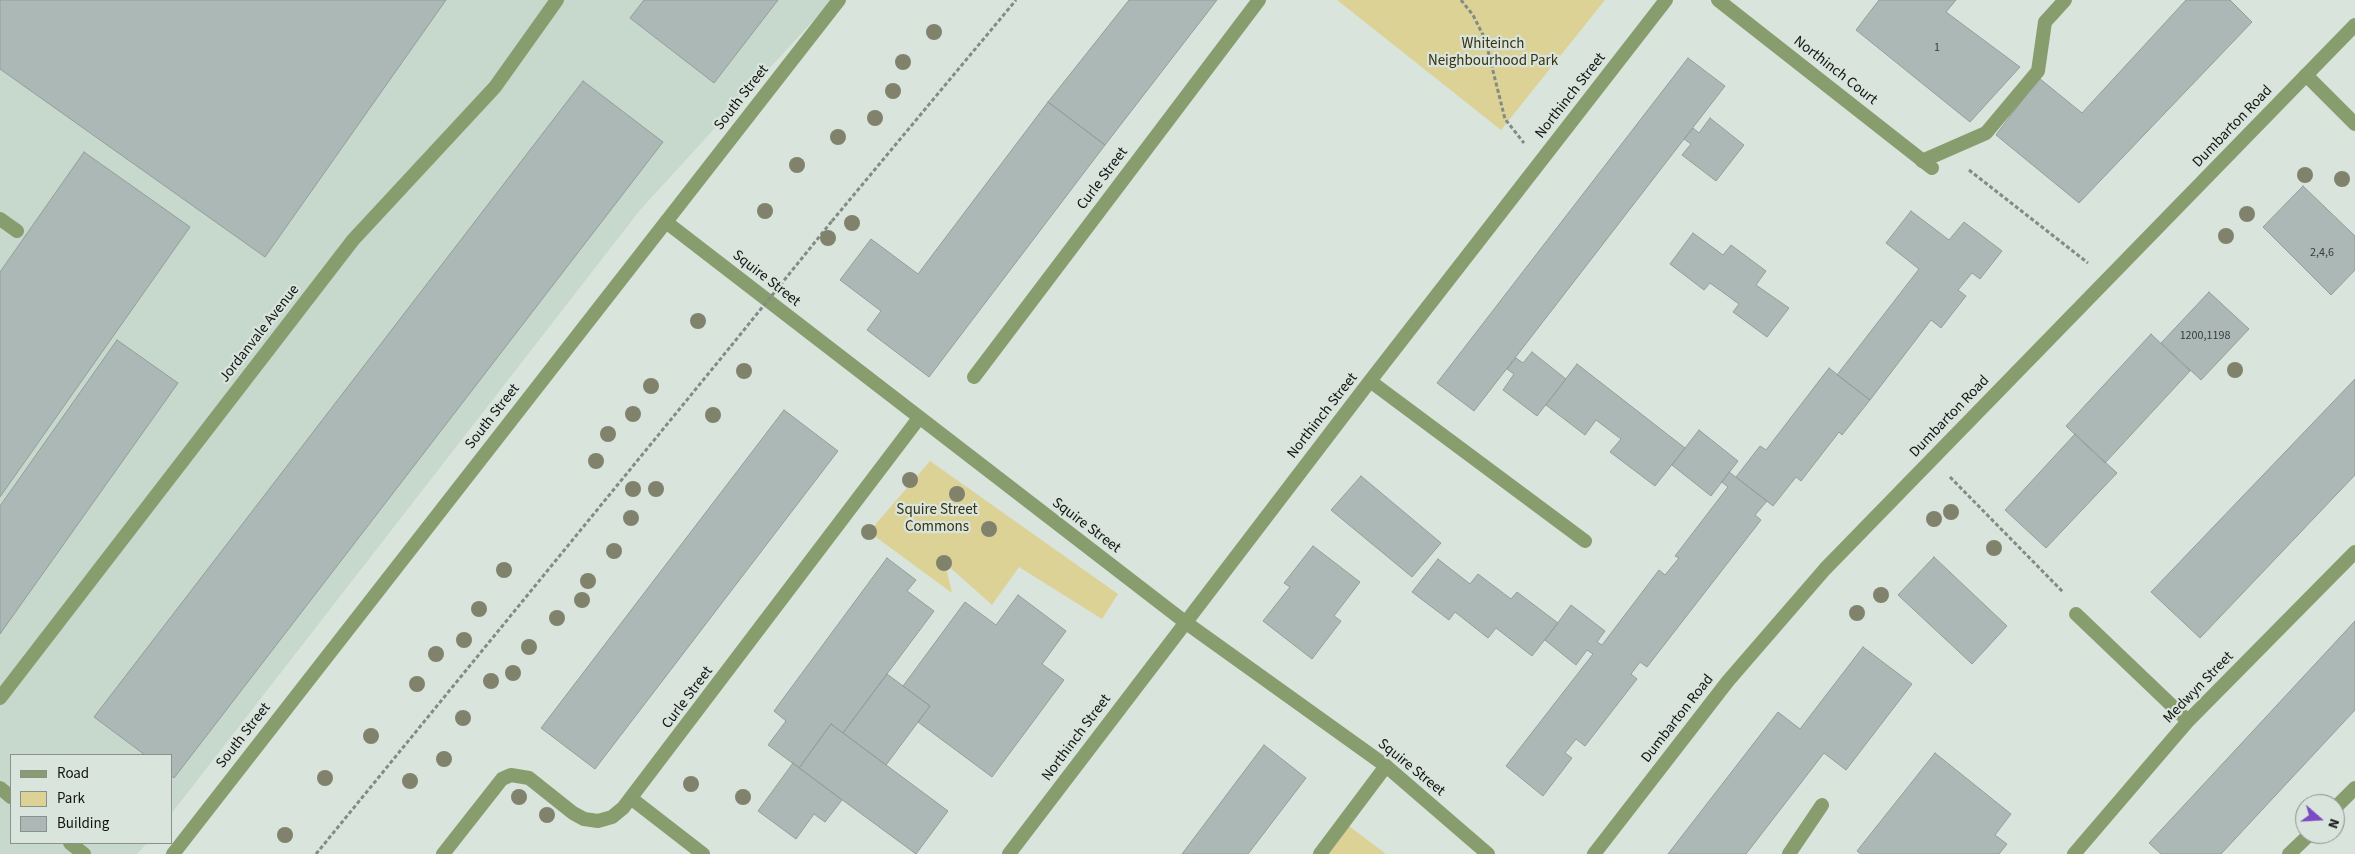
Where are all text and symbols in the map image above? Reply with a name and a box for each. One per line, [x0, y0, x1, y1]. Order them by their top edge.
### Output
street label: Northinch Court [1790, 33, 1880, 109]
park label: Whiteinch Neighbourhood Park [1428, 36, 1558, 71]
house number: 1 [1934, 41, 1940, 55]
street label: Northinch Street [1532, 50, 1610, 142]
street label: South Street [711, 62, 773, 134]
street label: Dumbarton Road [2189, 82, 2277, 172]
street label: Curle Street [1074, 144, 1132, 214]
house number: 2,4,6 [2310, 246, 2334, 260]
street label: Squire Street [728, 247, 804, 311]
street label: Jordanvale Avenue [216, 281, 304, 387]
house number: 1200,1198 [2180, 329, 2230, 343]
street label: Northinch Street [1284, 370, 1362, 462]
street label: Dumbarton Road [1906, 372, 1994, 462]
street label: South Street [462, 381, 524, 453]
street label: Squire Street [1048, 494, 1124, 558]
park label: Squire Street Commons [896, 502, 978, 537]
street label: Medwyn Street [2160, 648, 2238, 728]
street label: Curle Street [659, 663, 717, 733]
street label: Dumbarton Road [1638, 671, 1718, 767]
street label: Northinch Street [1039, 691, 1115, 785]
street label: South Street [213, 700, 275, 772]
street label: Squire Street [1374, 735, 1448, 801]
legend [10, 754, 172, 844]
text: Road [57, 763, 89, 784]
text: Park [57, 788, 85, 809]
north arrow [2295, 794, 2345, 844]
text: Building [57, 813, 109, 834]
text: N [2322, 816, 2344, 831]

